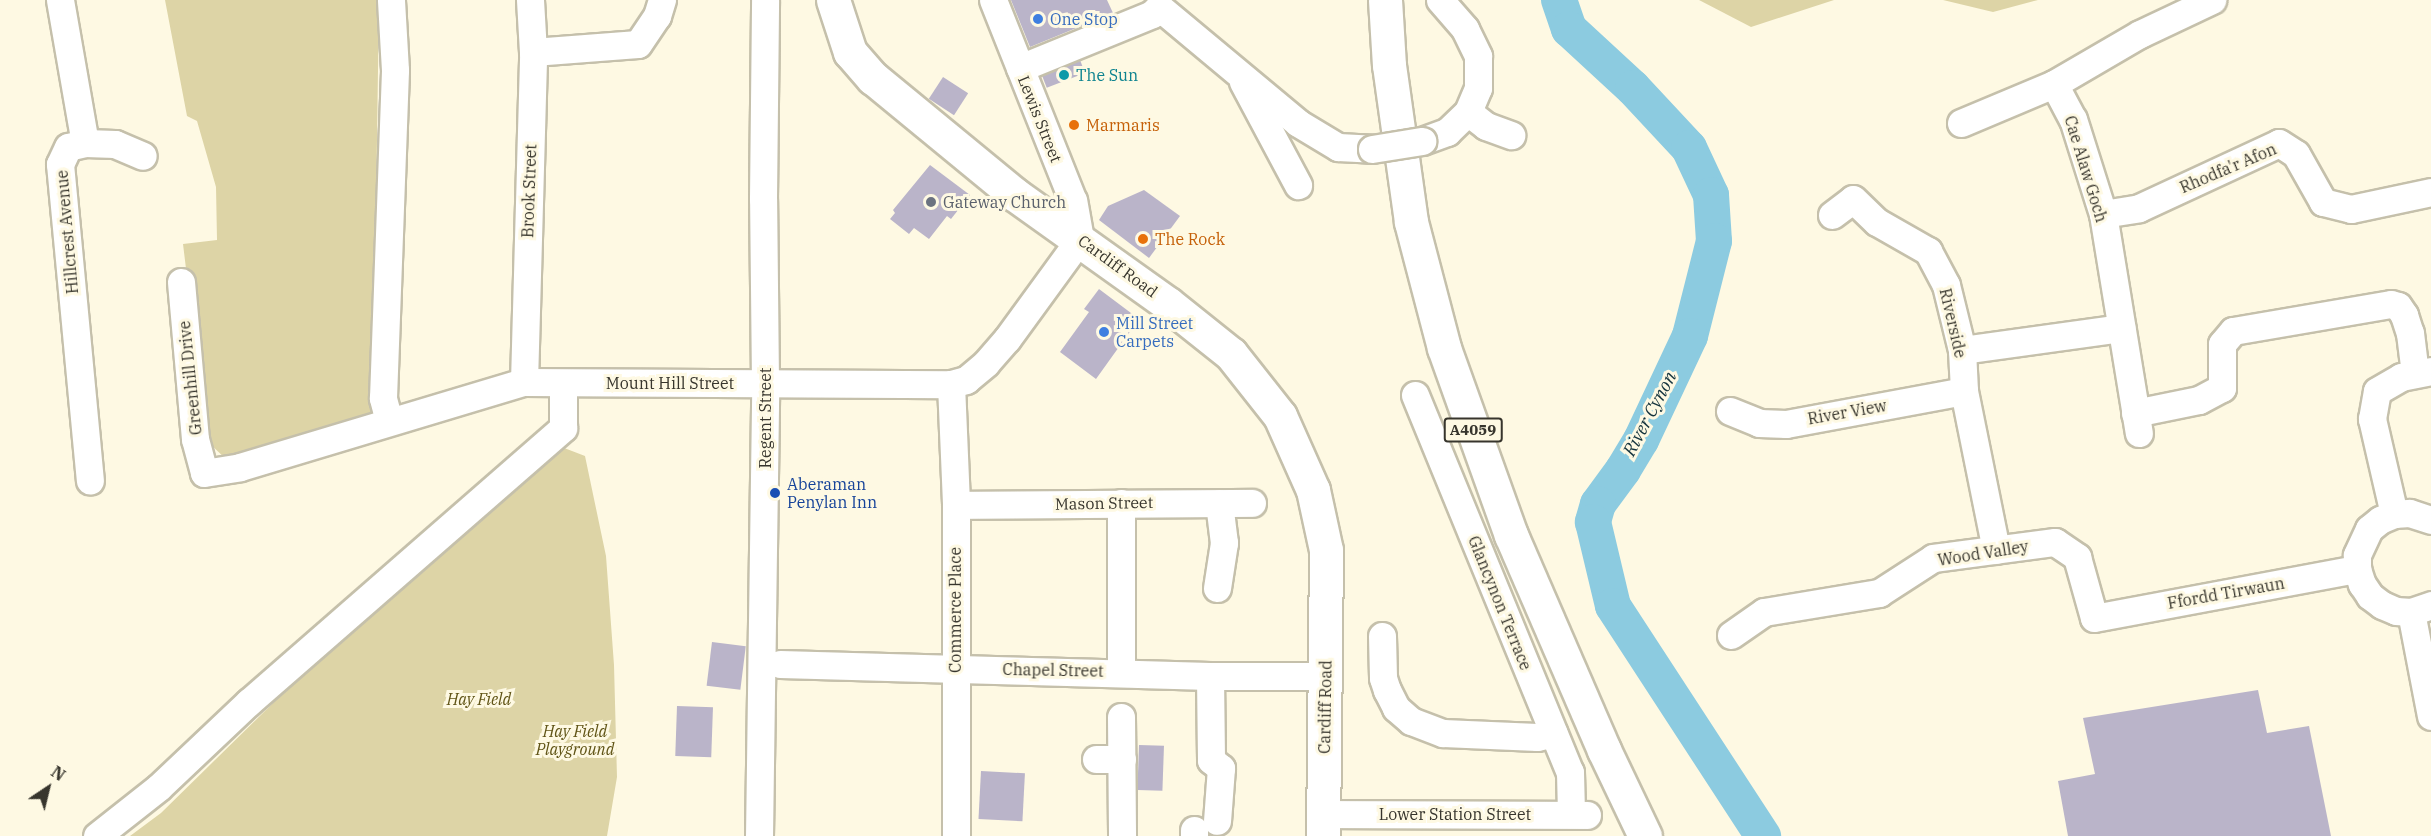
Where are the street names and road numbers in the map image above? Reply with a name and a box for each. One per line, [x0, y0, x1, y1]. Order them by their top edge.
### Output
street label: Lewis Street [1014, 73, 1066, 165]
street label: Cae Alaw Goch [2061, 113, 2111, 225]
street label: Rhodfa'r Afon [2177, 139, 2279, 197]
street label: Brook Street [518, 144, 540, 238]
street label: Hillcrest Avenue [52, 169, 82, 295]
street label: Cardiff Road [1074, 231, 1162, 301]
street label: Riverside [1936, 286, 1970, 360]
street label: Greenhill Drive [174, 320, 206, 436]
street label: Regent Street [755, 368, 775, 468]
street label: Mount Hill Street [606, 373, 734, 393]
street label: River View [1806, 396, 1888, 428]
road number: A4059 [1443, 418, 1503, 442]
street label: Mason Street [1055, 493, 1153, 513]
street label: Glancynon Terrace [1464, 533, 1536, 673]
street label: Wood Valley [1936, 536, 2030, 570]
street label: Commerce Place [945, 547, 965, 673]
street label: Ffordd Tirwaun [2166, 573, 2286, 613]
street label: Chapel Street [1002, 660, 1104, 680]
street label: Cardiff Road [1315, 660, 1335, 754]
street label: Lower Station Street [1379, 804, 1531, 824]

